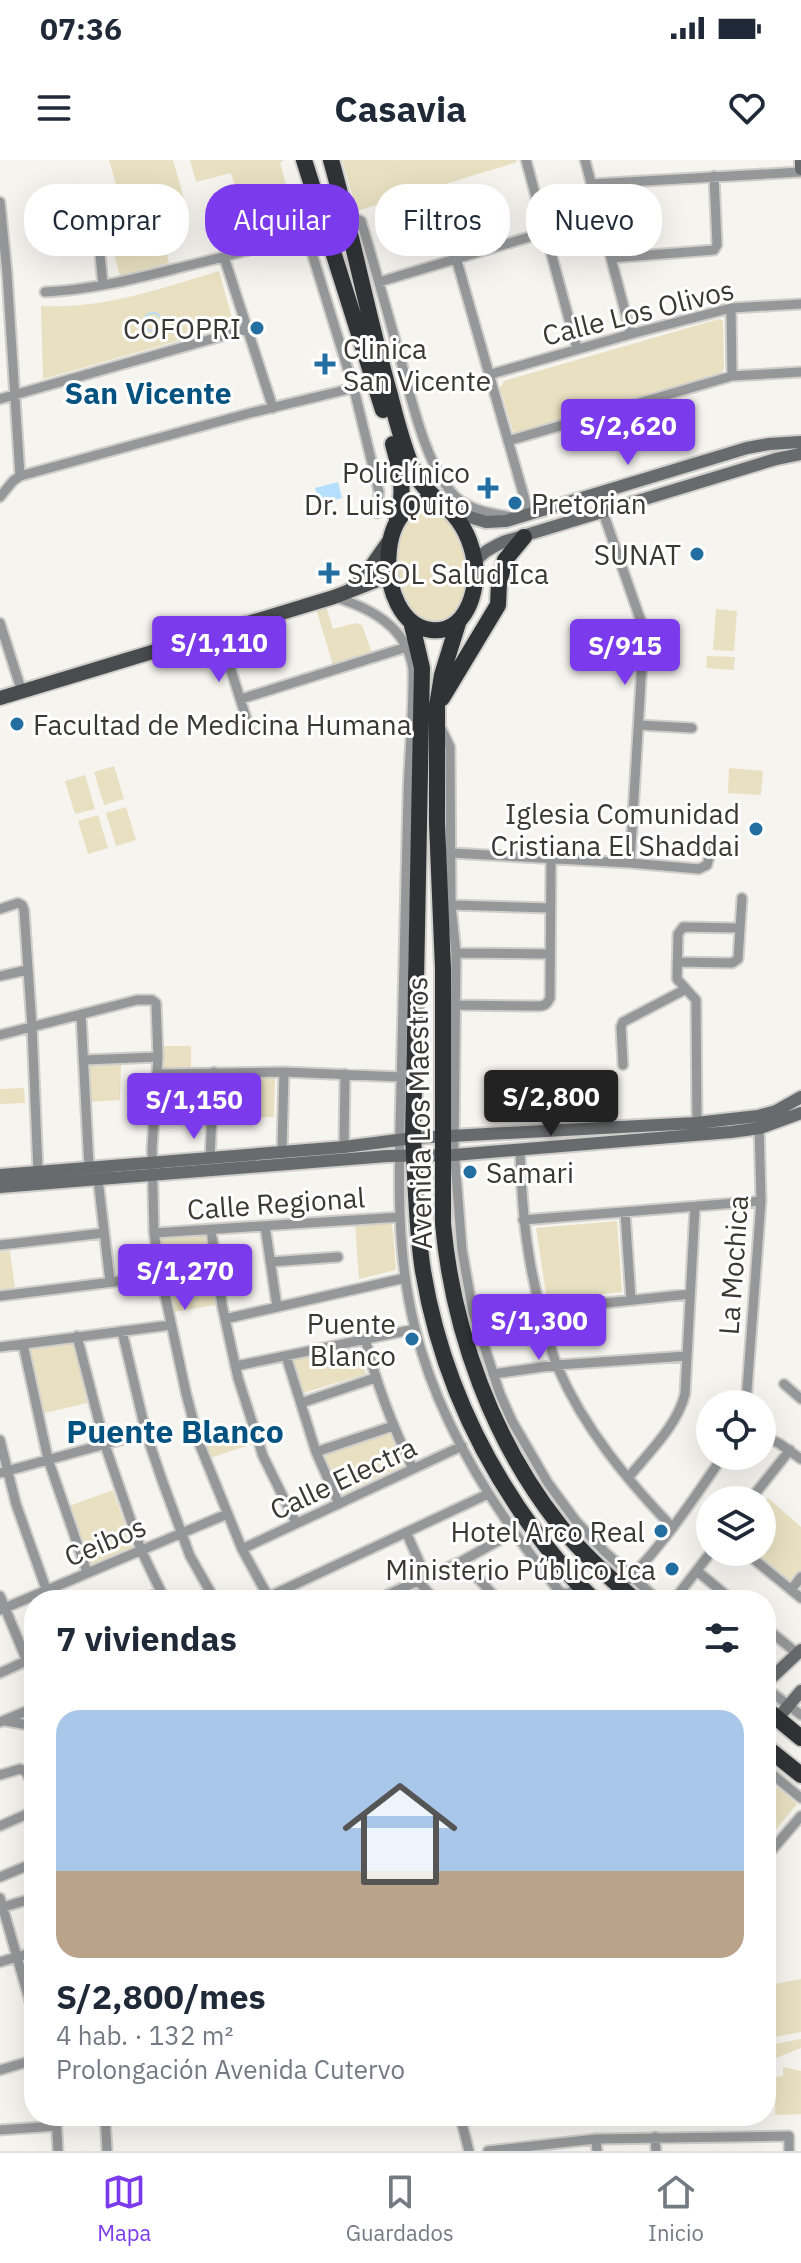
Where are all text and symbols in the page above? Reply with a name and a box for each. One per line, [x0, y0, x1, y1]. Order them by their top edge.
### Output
text: 07:36 [40, 9, 122, 48]
text: Casavia [334, 85, 467, 132]
icon: menu [32, 86, 76, 130]
icon: heart [725, 86, 769, 130]
chip: Comprar [24, 184, 189, 256]
chip: Alquilar [205, 184, 359, 256]
chip: Filtros [375, 184, 510, 256]
chip: Nuevo [526, 184, 662, 256]
street label: Calle Los Olivos [538, 270, 738, 354]
place label: COFOPRI [123, 310, 241, 347]
marker: COFOPRI [248, 319, 266, 337]
place label: Clinica San Vicente [343, 330, 491, 399]
marker: Clinica San Vicente [314, 353, 336, 375]
district label: San Vicente [64, 373, 232, 412]
pin: S/2,620 [554, 399, 702, 467]
text: S/2,620 [579, 408, 677, 442]
place label: Policlínico Dr. Luis Quito [304, 454, 470, 523]
marker: Policlínico Dr. Luis Quito [477, 477, 499, 499]
place label: Pretorian [531, 485, 647, 522]
marker: Pretorian [506, 494, 524, 512]
place label: SUNAT [594, 536, 681, 573]
marker: SUNAT [688, 545, 706, 563]
place label: SISOL Salud Ica [347, 555, 549, 592]
marker: SISOL Salud Ica [318, 562, 340, 584]
pin: S/1,110 [145, 616, 293, 684]
pin: S/915 [569, 619, 681, 687]
text: S/1,110 [170, 625, 268, 659]
text: S/915 [588, 628, 662, 662]
place label: Facultad de Medicina Humana [33, 706, 412, 743]
marker: Facultad de Medicina Humana [8, 715, 26, 733]
place label: Iglesia Comunidad Cristiana El Shaddai [491, 795, 740, 864]
marker: Iglesia Comunidad Cristiana El Shaddai [747, 820, 765, 838]
street label: Avenida Los Maestros [398, 976, 440, 1250]
pin: S/2,800 [477, 1070, 625, 1138]
pin: S/1,150 [120, 1073, 268, 1141]
text: S/2,800 [502, 1079, 600, 1113]
text: S/1,150 [145, 1082, 243, 1116]
place label: Samari [486, 1154, 574, 1191]
marker: Samari [461, 1163, 479, 1181]
street label: Calle Regional [186, 1178, 366, 1228]
street label: La Mochica [710, 1194, 756, 1336]
pin: S/1,270 [111, 1244, 259, 1312]
text: S/1,270 [136, 1253, 234, 1287]
pin: S/1,300 [465, 1294, 613, 1362]
text: S/1,300 [490, 1303, 588, 1337]
place label: Puente Blanco [307, 1305, 396, 1374]
marker: Puente Blanco [403, 1330, 421, 1348]
map controls [696, 1390, 776, 1566]
button: locate [696, 1390, 776, 1470]
district label: Puente Blanco [66, 1410, 284, 1452]
street label: Calle Electra [264, 1428, 422, 1528]
button: layers [696, 1486, 776, 1566]
street label: Ceibos [58, 1507, 152, 1575]
place label: Hotel Arco Real [450, 1513, 645, 1550]
marker: Hotel Arco Real [652, 1522, 670, 1540]
place label: Ministerio Público Ica [385, 1551, 656, 1588]
marker: Ministerio Público Ica [663, 1560, 681, 1578]
text: 7 viviendas [56, 1616, 237, 1660]
icon: filters [700, 1616, 744, 1660]
icon: home [328, 1762, 472, 1906]
text: S/2,800/mes [56, 1974, 266, 2018]
text: 4 hab. · 132 m² [56, 2018, 233, 2052]
text: Prolongación Avenida Cutervo [56, 2052, 405, 2086]
tab: Mapa [97, 2170, 151, 2247]
tab: Guardados [346, 2170, 454, 2247]
tab: Inicio [648, 2170, 704, 2247]

